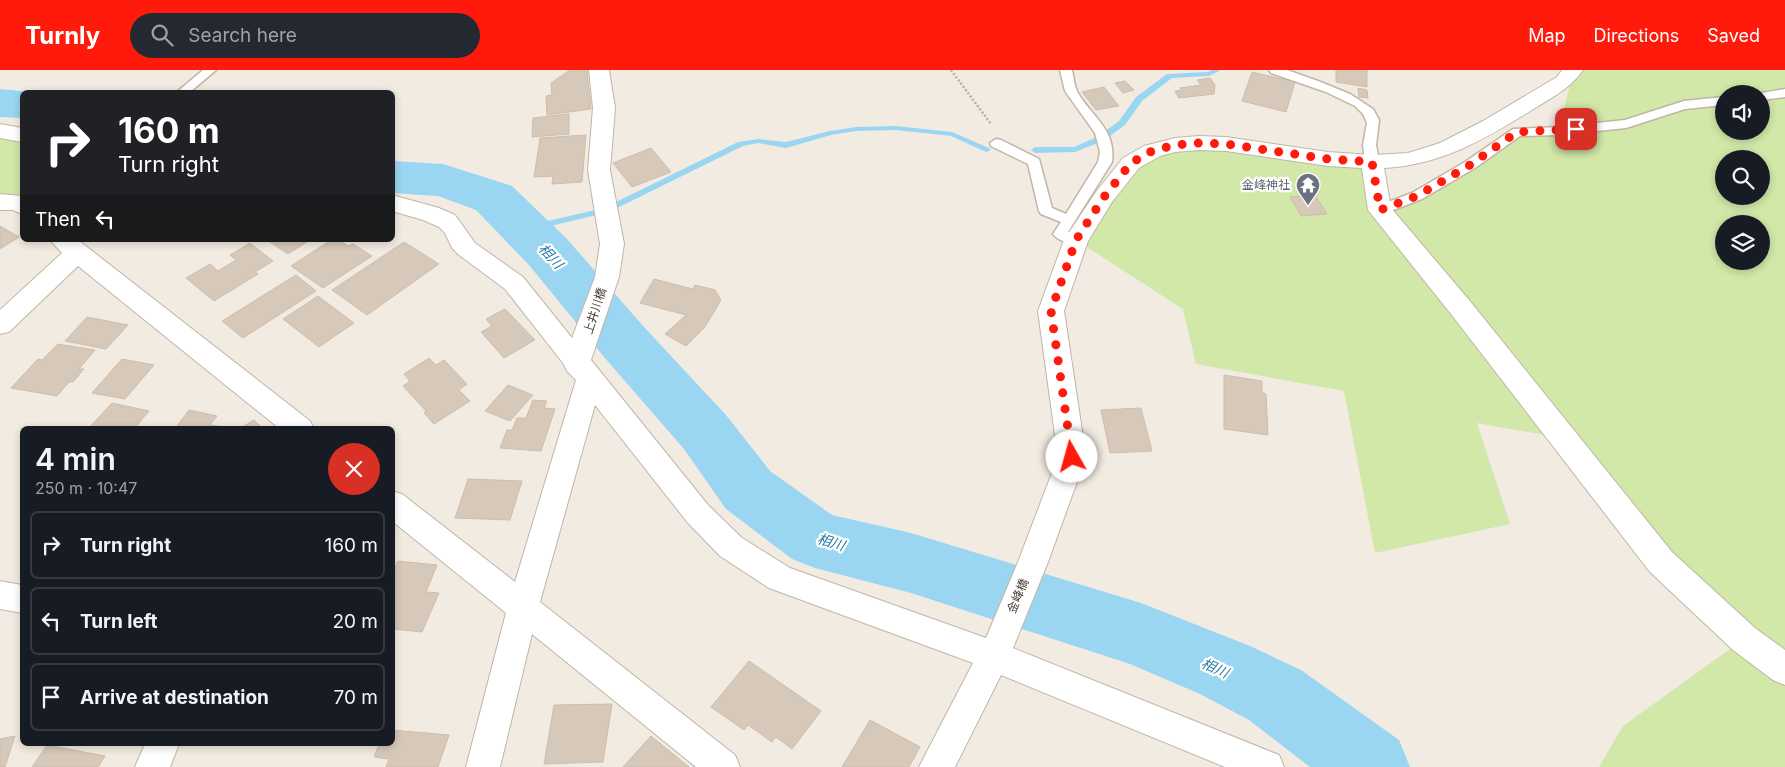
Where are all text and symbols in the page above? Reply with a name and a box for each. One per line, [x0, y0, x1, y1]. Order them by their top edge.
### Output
search box [130, 13, 480, 58]
text: Turnly [25, 21, 100, 50]
icon: search [148, 21, 176, 49]
text: Search here [188, 24, 297, 47]
text: Map [1528, 25, 1566, 46]
text: Directions [1594, 25, 1679, 46]
text: Saved [1707, 25, 1760, 46]
map controls [1715, 85, 1770, 270]
button: sound [1715, 85, 1770, 140]
pin [1555, 108, 1597, 150]
text: 160 m [118, 109, 220, 151]
icon: right [35, 110, 100, 175]
icon: arrive [1562, 115, 1590, 143]
button: search [1715, 150, 1770, 205]
text: Turn right [118, 151, 219, 177]
temple icon: 金峰神社 [1295, 172, 1321, 206]
place label: 金峰神社 [1242, 177, 1290, 192]
icon: left [91, 205, 119, 233]
text: Then [35, 208, 81, 231]
button: layers [1715, 215, 1770, 270]
water label: 相川 [536, 240, 568, 273]
street label: 上井川橋 [580, 286, 609, 336]
position arrow [1045, 430, 1097, 482]
text: 4 min [35, 441, 116, 477]
button: close [328, 443, 380, 495]
text: 250 m · 10:47 [35, 478, 137, 498]
water label: 相川 [815, 529, 849, 554]
icon: right [37, 531, 65, 559]
text: Turn right [80, 534, 171, 557]
text: 160 m [325, 534, 378, 557]
street label: 金峰橋 [1004, 576, 1031, 615]
icon: left [37, 607, 65, 635]
text: Turn left [80, 610, 158, 633]
text: 20 m [332, 610, 378, 633]
water label: 相川 [1199, 654, 1233, 682]
icon: arrive [37, 683, 65, 711]
text: Arrive at destination [80, 686, 269, 709]
text: 70 m [334, 686, 378, 709]

